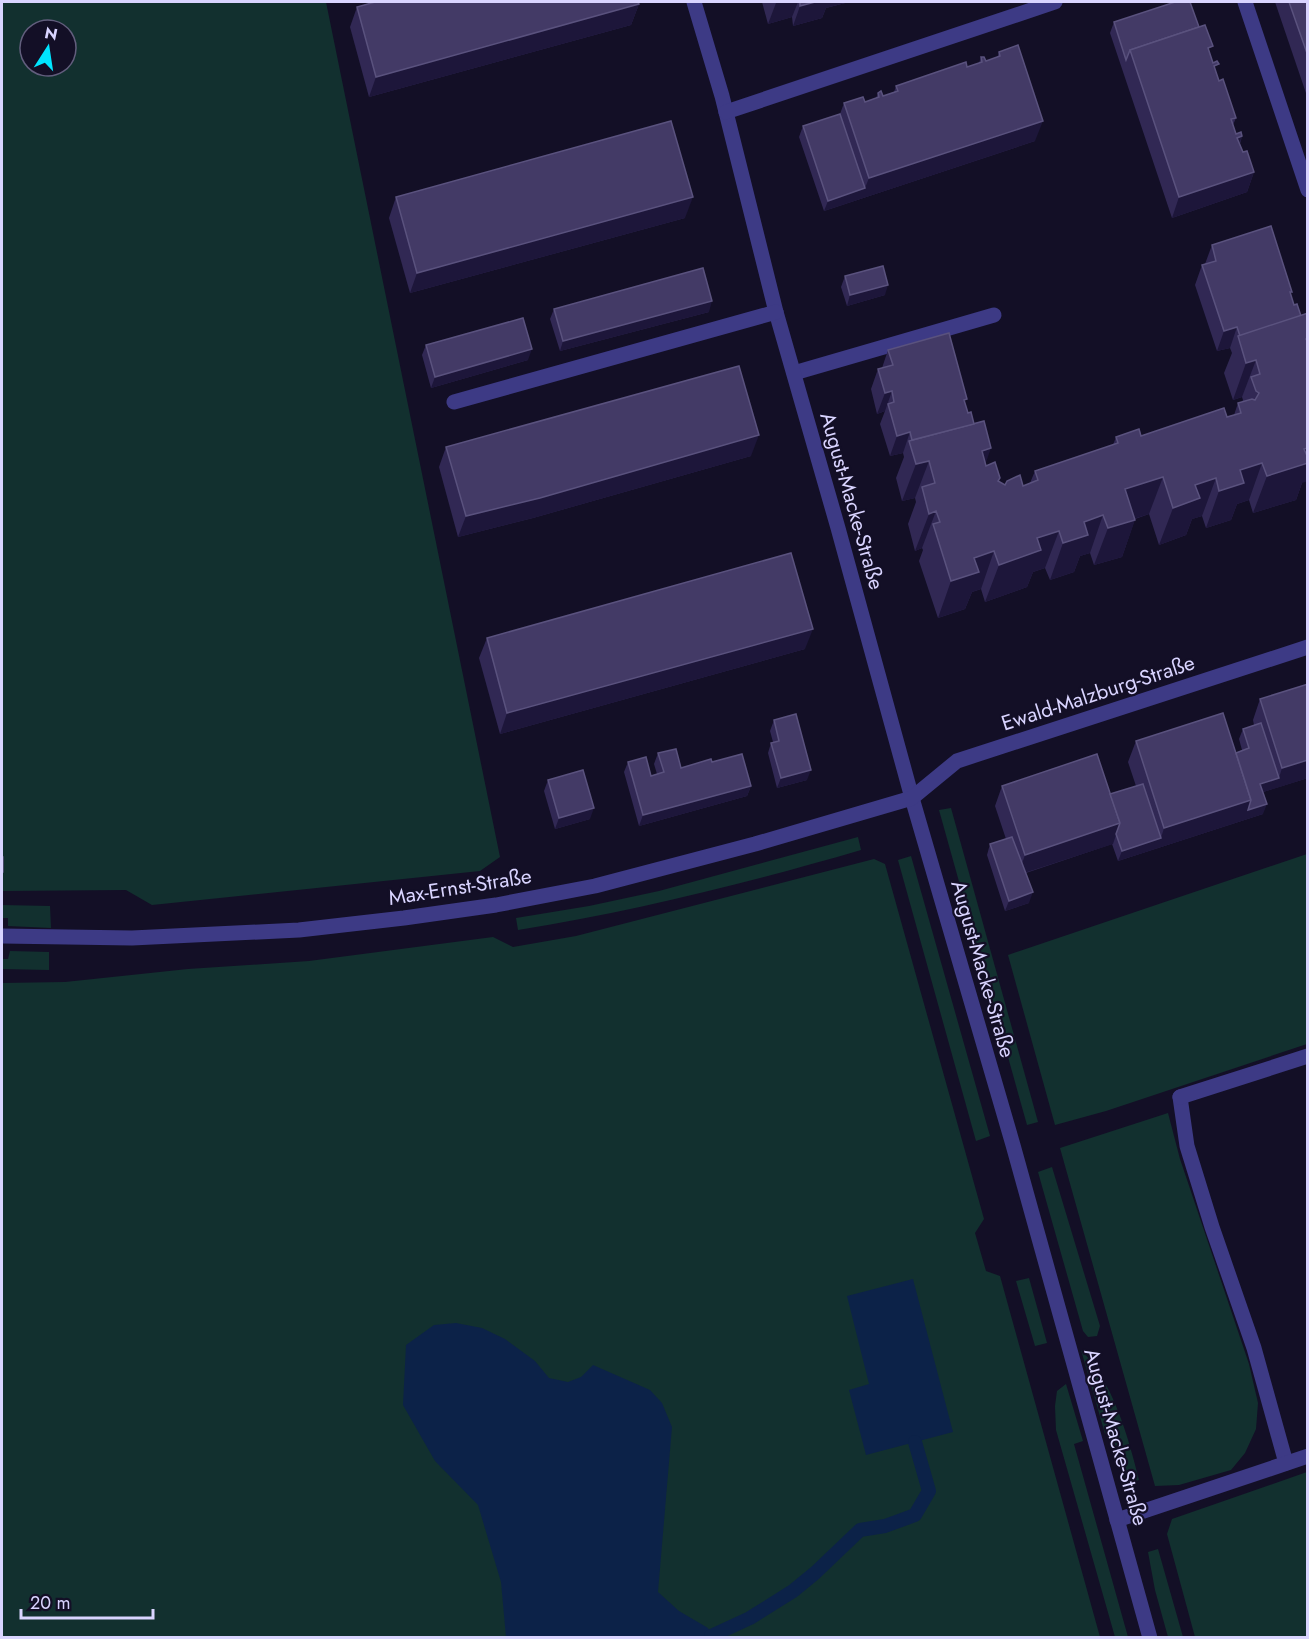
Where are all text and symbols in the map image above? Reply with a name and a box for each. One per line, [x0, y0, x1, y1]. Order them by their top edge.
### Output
north arrow [18, 18, 78, 78]
text: N [42, 21, 60, 46]
street label: August-Macke-Straße [812, 409, 892, 593]
street label: Ewald-Malzburg-Straße [998, 648, 1199, 738]
street label: Max-Ernst-Straße [386, 861, 534, 913]
street label: August-Macke-Straße [943, 877, 1023, 1061]
street label: August-Macke-Straße [1076, 1345, 1156, 1529]
scale bar [21, 1582, 153, 1620]
text: 20 m [30, 1590, 70, 1616]

